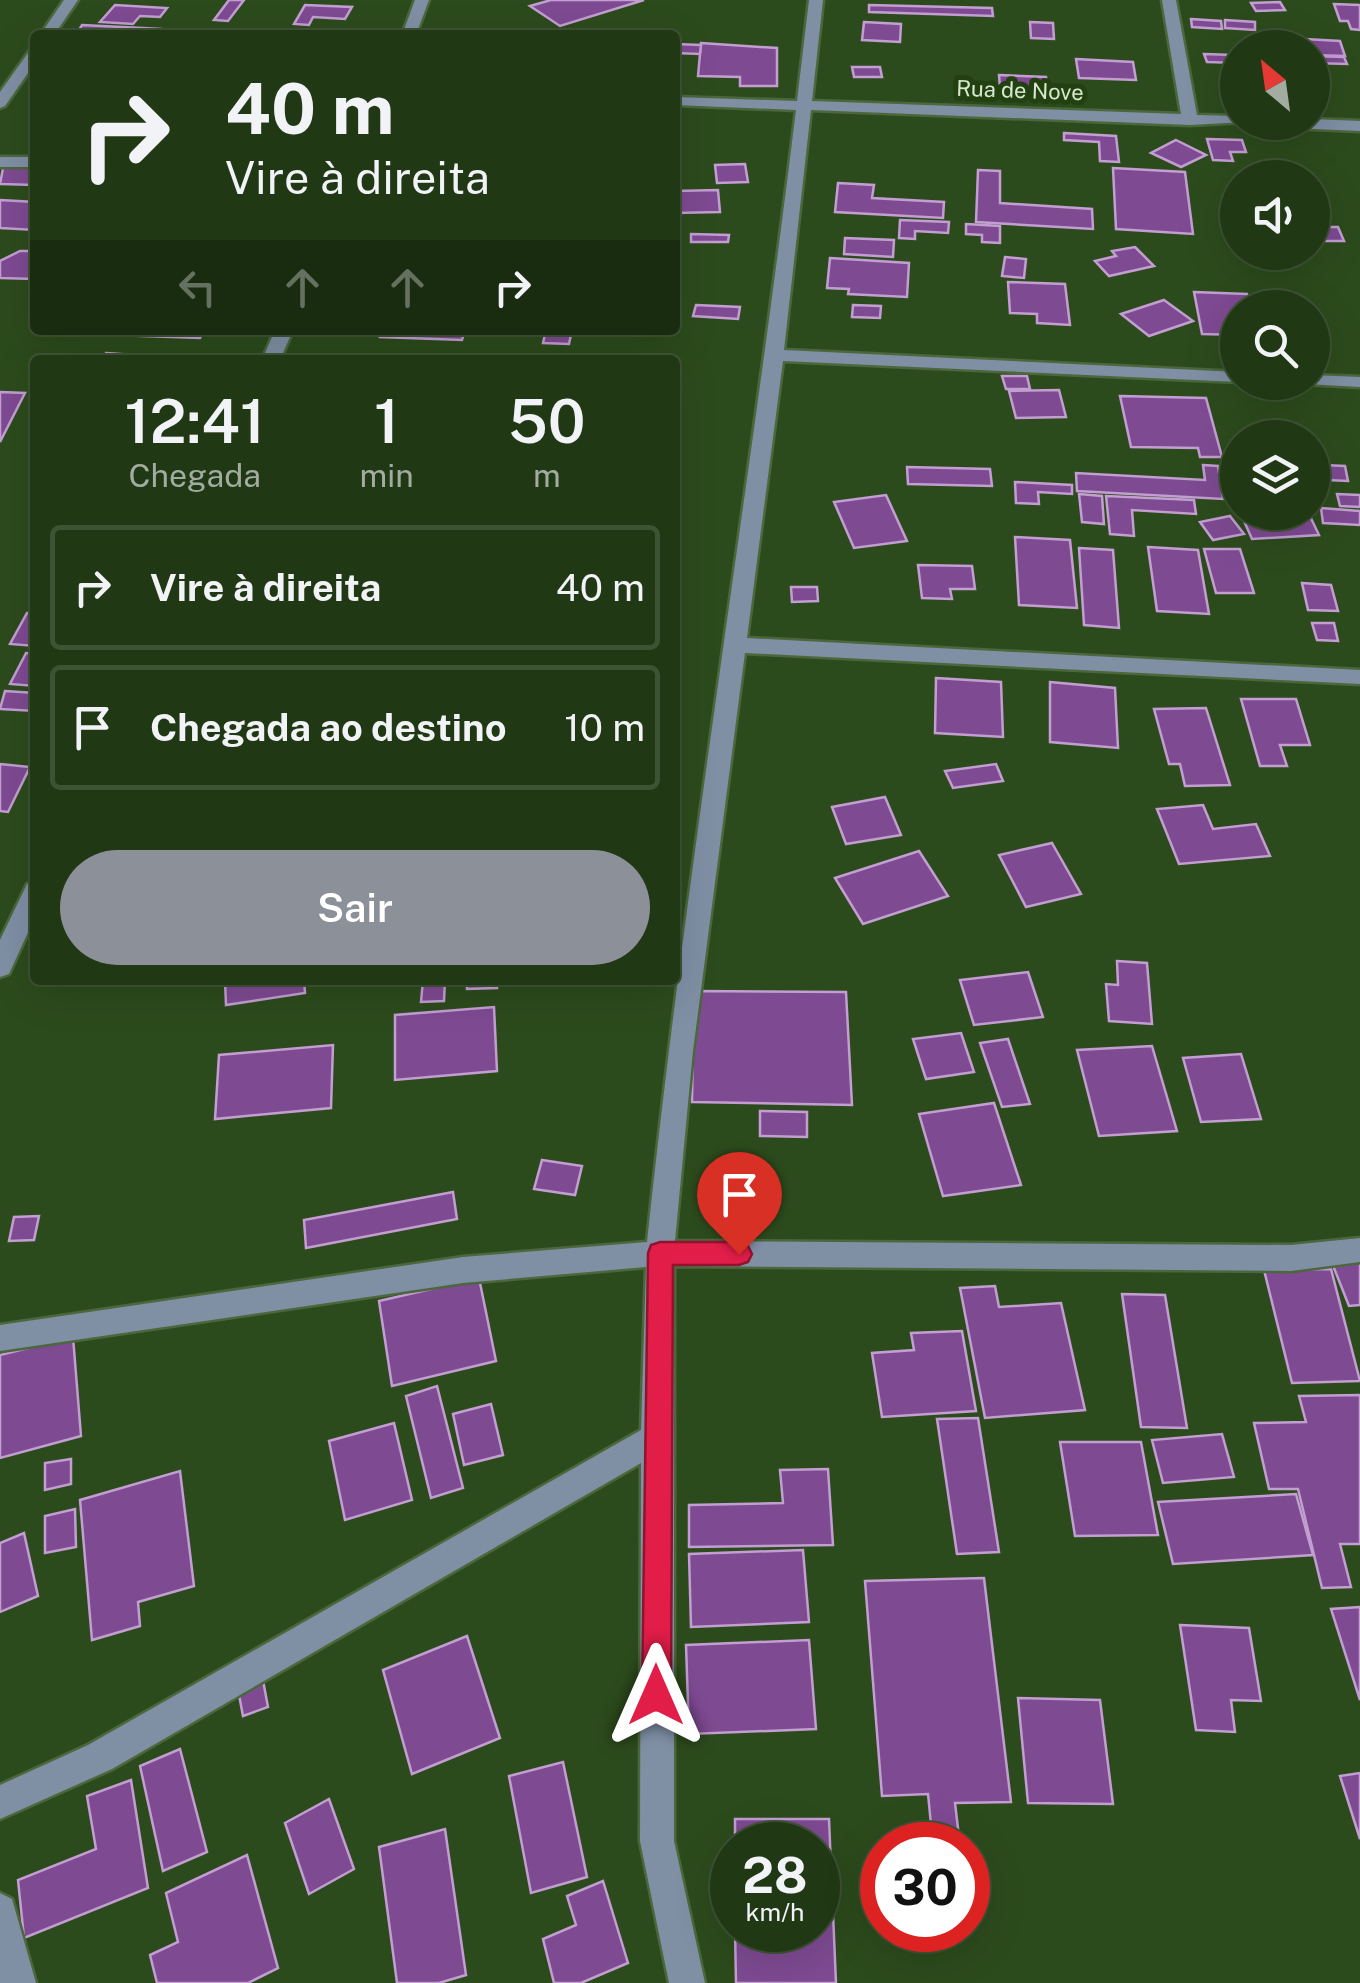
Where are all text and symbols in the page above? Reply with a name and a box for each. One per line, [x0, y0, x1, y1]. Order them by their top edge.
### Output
north arrow [1220, 30, 1330, 140]
map controls [1220, 30, 1330, 530]
text: 40 m [225, 67, 395, 150]
icon: right [60, 70, 190, 200]
street label: Rua de Nove [956, 75, 1084, 105]
text: Vire à direita [225, 151, 490, 204]
button: sound [1220, 160, 1330, 270]
icon: left [170, 260, 225, 315]
icon: ahead [275, 260, 330, 315]
icon: ahead [380, 260, 435, 315]
icon: right [485, 260, 540, 315]
button: search [1220, 290, 1330, 400]
text: 12:41 [124, 386, 265, 457]
text: 1 [374, 386, 399, 457]
text: 50 [508, 386, 586, 457]
button: layers [1220, 420, 1330, 530]
text: Chegada [129, 457, 261, 494]
text: min [359, 457, 414, 494]
text: m [533, 457, 561, 494]
icon: right [65, 560, 120, 615]
text: Vire à direita [150, 565, 381, 610]
text: 40 m [556, 565, 645, 610]
icon: arrive [65, 700, 120, 755]
text: Chegada ao destino [150, 705, 507, 750]
text: 10 m [564, 705, 645, 750]
button: Sair [60, 850, 650, 965]
pin [697, 1152, 782, 1255]
icon: arrive [712, 1167, 767, 1222]
position arrow [604, 1643, 708, 1747]
speed limit sign: 30 [860, 1822, 990, 1952]
text: 28 [742, 1845, 808, 1904]
text: km/h [746, 1897, 804, 1927]

